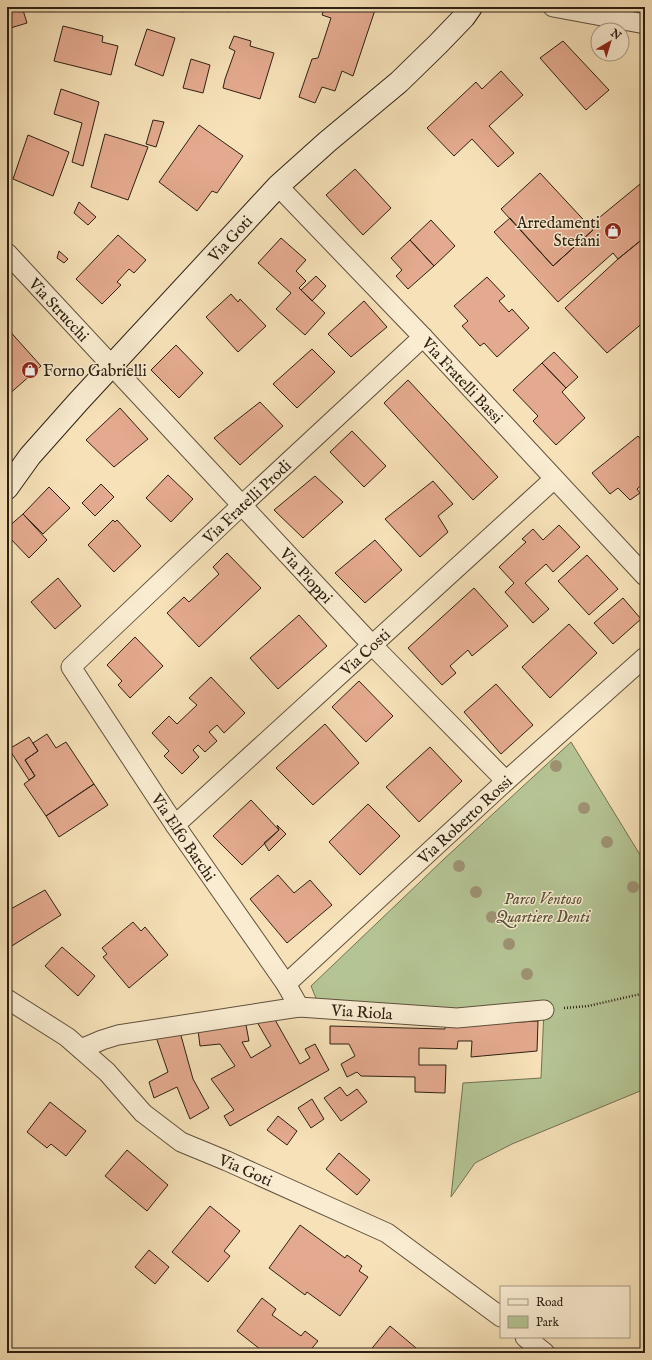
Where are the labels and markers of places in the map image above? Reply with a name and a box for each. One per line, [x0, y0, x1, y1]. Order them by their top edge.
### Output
place label: Arredamenti Stefani [516, 214, 600, 252]
shop icon: Arredamenti Stefani [603, 221, 623, 241]
shop icon: Forno Gabrielli [20, 360, 40, 380]
place label: Forno Gabrielli [43, 362, 147, 382]

